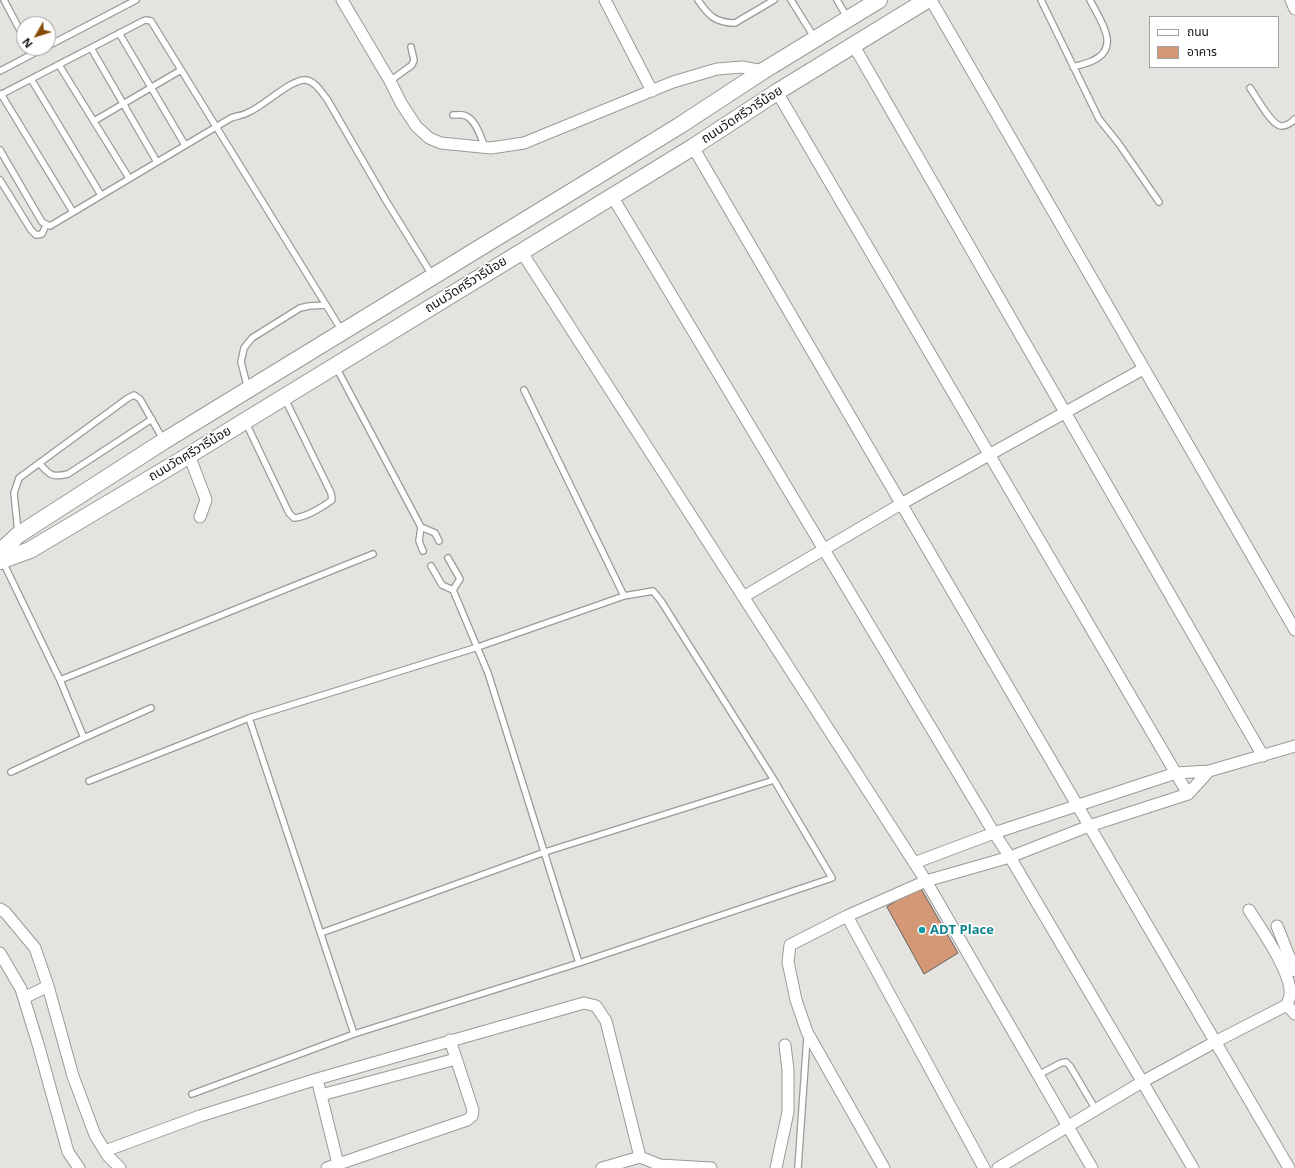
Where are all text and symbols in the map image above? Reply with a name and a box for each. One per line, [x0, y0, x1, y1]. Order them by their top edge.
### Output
north arrow [16, 16, 56, 56]
legend [1149, 16, 1279, 68]
text: ถนน [1187, 23, 1209, 40]
text: N [18, 35, 36, 51]
text: อาคาร [1187, 43, 1217, 60]
street label: ถนนวัดศรีวารีน้อย [698, 83, 786, 147]
street label: ถนนวัดศรีวารีน้อย [422, 254, 510, 316]
street label: ถนนวัดศรีวารีน้อย [146, 423, 234, 485]
place label: ADT Place [930, 922, 994, 938]
marker: ADT Place [917, 925, 927, 935]

